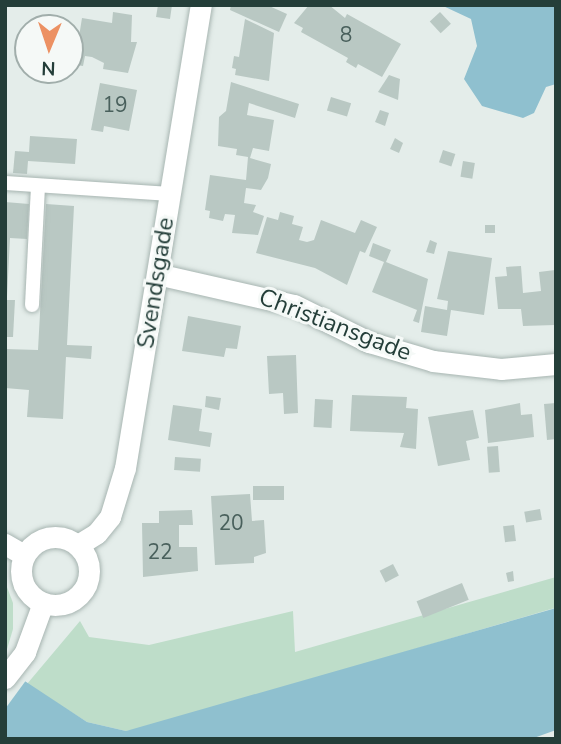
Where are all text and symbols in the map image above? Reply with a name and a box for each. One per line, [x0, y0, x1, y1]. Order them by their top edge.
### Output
north arrow [14, 14, 84, 84]
house number: 8 [340, 22, 352, 48]
text: N [41, 55, 56, 81]
house number: 19 [102, 92, 128, 118]
street label: Svendsgade [131, 215, 181, 351]
street label: Christiansgade [255, 283, 415, 367]
house number: 20 [218, 510, 244, 536]
house number: 22 [147, 539, 173, 565]

